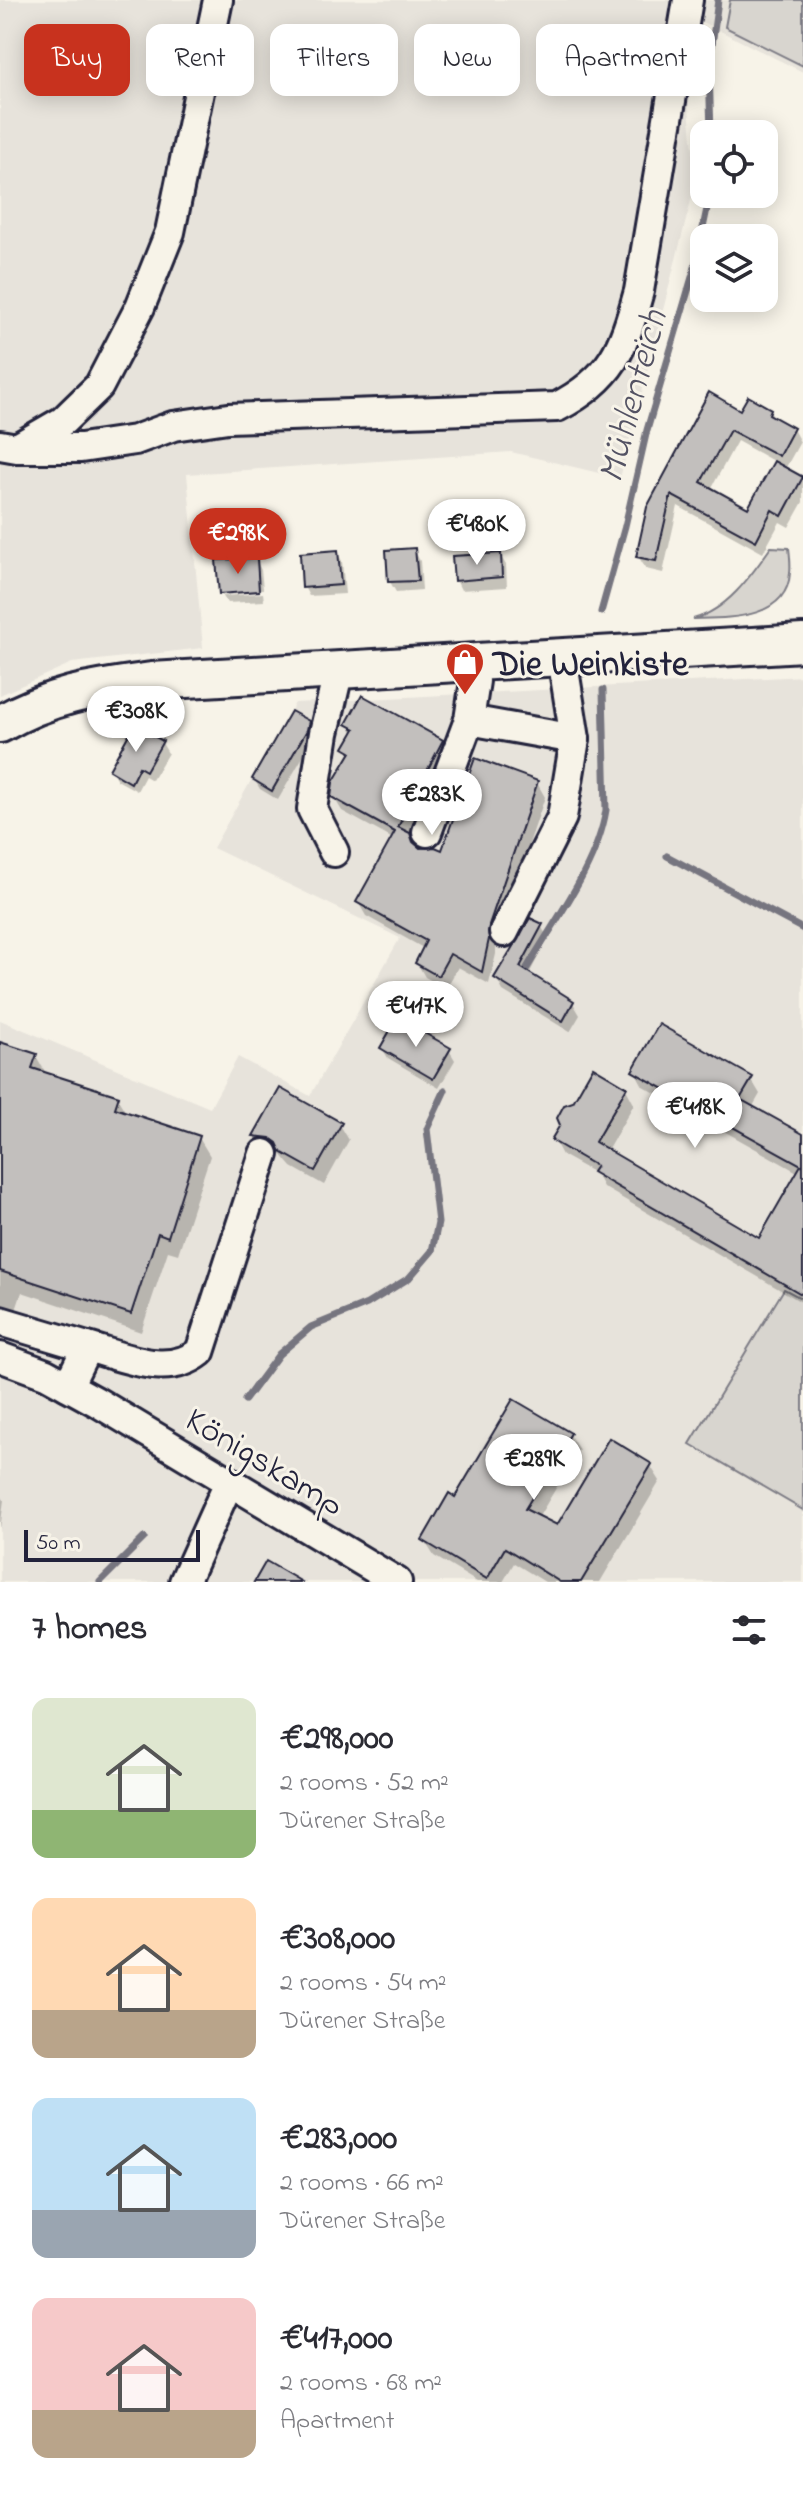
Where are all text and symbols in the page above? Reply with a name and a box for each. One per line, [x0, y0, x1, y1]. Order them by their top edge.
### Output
chip: Buy [24, 24, 130, 96]
chip: Rent [146, 24, 254, 96]
chip: Filters [270, 24, 398, 96]
chip: New [414, 24, 520, 96]
chip: Apartment [536, 24, 715, 96]
map controls [690, 120, 778, 312]
button: locate [690, 120, 778, 208]
button: layers [690, 224, 778, 312]
water label: Mühlenteich [585, 304, 685, 489]
pin: €480K [421, 499, 533, 567]
text: €480K [446, 506, 508, 544]
pin: €298K [182, 508, 294, 576]
text: €298K [207, 515, 269, 553]
place label: Die Weinkiste [491, 640, 689, 693]
shop icon: Die Weinkiste [444, 641, 486, 696]
pin: €308K [80, 686, 192, 754]
text: €308K [105, 693, 167, 731]
pin: €283K [376, 769, 488, 837]
text: €283K [400, 776, 464, 814]
pin: €417K [360, 981, 472, 1049]
text: €417K [386, 988, 446, 1026]
pin: €418K [639, 1082, 751, 1150]
text: €418K [665, 1089, 725, 1127]
street label: Königskamp [174, 1395, 353, 1532]
pin: €289K [478, 1434, 590, 1502]
text: €289K [503, 1441, 565, 1479]
scale bar [24, 1526, 200, 1562]
text: 50 m [36, 1528, 81, 1560]
text: 7 homes [32, 1605, 147, 1655]
icon: filters [727, 1608, 771, 1652]
text: €298,000 [280, 1715, 394, 1765]
icon: home [96, 1730, 192, 1826]
text: 2 rooms · 52 m² [280, 1765, 449, 1803]
text: Dürener Straße [280, 1803, 445, 1841]
text: €308,000 [280, 1915, 395, 1965]
icon: home [96, 1930, 192, 2026]
text: 2 rooms · 54 m² [280, 1965, 446, 2003]
text: Dürener Straße [280, 2003, 445, 2041]
text: €283,000 [280, 2115, 397, 2165]
icon: home [96, 2130, 192, 2226]
text: 2 rooms · 66 m² [280, 2165, 444, 2203]
text: Dürener Straße [280, 2203, 445, 2241]
text: €417,000 [280, 2315, 392, 2365]
icon: home [96, 2330, 192, 2426]
text: 2 rooms · 68 m² [280, 2365, 442, 2403]
text: Apartment [280, 2403, 394, 2441]

